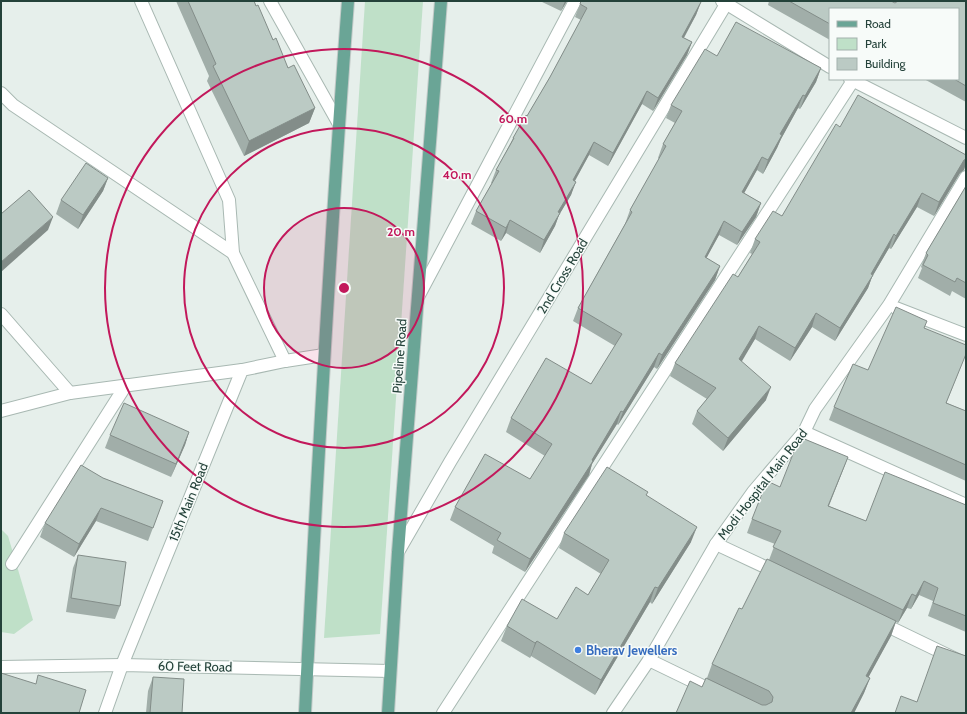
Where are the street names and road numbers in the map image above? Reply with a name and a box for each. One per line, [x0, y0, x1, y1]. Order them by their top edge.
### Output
street label: 2nd Cross Road [533, 235, 591, 317]
street label: Pipeline Road [388, 318, 410, 394]
street label: Modi Hospital Main Road [714, 425, 810, 543]
street label: 15th Main Road [165, 460, 211, 544]
street label: 60 Feet Road [158, 657, 232, 675]

